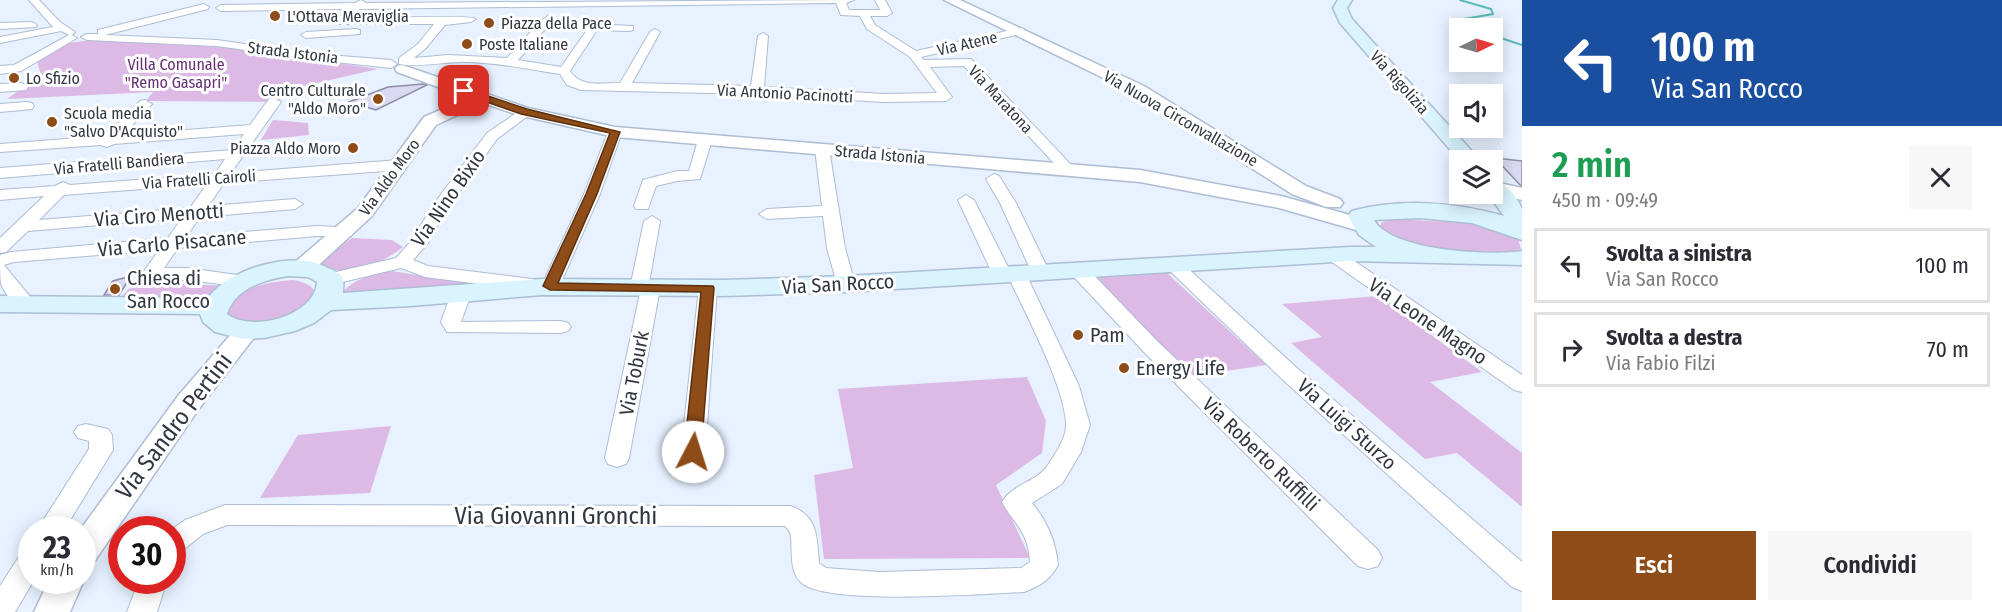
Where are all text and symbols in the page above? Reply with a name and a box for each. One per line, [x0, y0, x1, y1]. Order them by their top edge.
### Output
place label: L'Ottava Meraviglia [287, 7, 409, 26]
marker: L'Ottava Meraviglia [268, 9, 282, 23]
place label: Piazza della Pace [501, 14, 612, 33]
marker: Piazza della Pace [482, 16, 496, 30]
north arrow [1449, 18, 1503, 72]
map controls [1449, 18, 1503, 204]
text: 100 m [1651, 22, 1755, 72]
icon: left [1552, 24, 1630, 102]
street label: Via Atene [935, 27, 999, 60]
place label: Poste Italiane [479, 35, 568, 54]
marker: Poste Italiane [460, 37, 474, 51]
street label: Strada Istonia [247, 38, 339, 67]
street label: Via Rigolizia [1366, 47, 1433, 118]
park label: Villa Comunale "Remo Gasapri" [125, 55, 227, 92]
street label: Via Maratona [964, 62, 1037, 137]
pin [438, 65, 489, 116]
street label: Via Nuova Circonvallazione [1100, 66, 1261, 170]
place label: Lo Sfizio [26, 69, 80, 88]
marker: Lo Sfizio [7, 71, 21, 85]
text: Via San Rocco [1651, 73, 1803, 105]
icon: arrive [447, 74, 480, 107]
street label: Via Antonio Pacinotti [716, 80, 854, 107]
place label: Centro Culturale "Aldo Moro" [260, 81, 366, 118]
button: sound [1449, 84, 1503, 138]
marker: Centro Culturale "Aldo Moro" [371, 92, 385, 106]
place label: Scuola media "Salvo D'Acquisto" [64, 104, 183, 141]
marker: Scuola media "Salvo D'Acquisto" [45, 115, 59, 129]
street label: Via Aldo Moro [355, 135, 424, 219]
place label: Piazza Aldo Moro [230, 139, 341, 158]
marker: Piazza Aldo Moro [346, 141, 360, 155]
street label: Strada Istonia [834, 141, 926, 168]
text: 2 min [1552, 143, 1632, 187]
street label: Via Nino Bixio [406, 145, 490, 251]
button: close [1909, 146, 1972, 209]
street label: Via Fratelli Bandiera [53, 148, 185, 179]
button: layers [1449, 150, 1503, 204]
street label: Via Fratelli Cairoli [142, 166, 257, 193]
text: 450 m · 09:49 [1552, 188, 1658, 212]
street label: Via Ciro Menotti [93, 199, 225, 231]
street label: Via Carlo Pisacane [97, 225, 247, 261]
text: Svolta a sinistra [1606, 240, 1752, 267]
icon: left [1555, 249, 1588, 282]
text: 100 m [1915, 252, 1969, 279]
place label: Chiesa di San Rocco [127, 266, 210, 313]
text: Via San Rocco [1606, 267, 1719, 291]
street label: Via San Rocco [781, 269, 895, 299]
street label: Via Leone Magno [1364, 272, 1492, 370]
marker: Chiesa di San Rocco [108, 282, 122, 296]
place label: Pam [1090, 323, 1125, 347]
text: Svolta a destra [1606, 324, 1743, 351]
street label: Via Toburk [614, 328, 654, 417]
marker: Pam [1071, 328, 1085, 342]
icon: right [1555, 333, 1588, 366]
text: 70 m [1927, 336, 1969, 363]
street label: Via Sandro Pertini [110, 348, 238, 504]
text: Via Fabio Filzi [1606, 351, 1716, 375]
place label: Energy Life [1136, 356, 1225, 380]
marker: Energy Life [1117, 361, 1131, 375]
street label: Via Luigi Sturzo [1293, 373, 1401, 475]
street label: Via Roberto Ruffilli [1198, 392, 1324, 516]
position arrow [661, 420, 725, 484]
street label: Via Giovanni Gronchi [455, 502, 657, 530]
speed limit sign: 30 [108, 516, 186, 594]
text: 23 [43, 530, 71, 566]
button: Esci [1552, 531, 1756, 600]
button: Condividi [1768, 531, 1972, 600]
text: km/h [40, 561, 74, 579]

